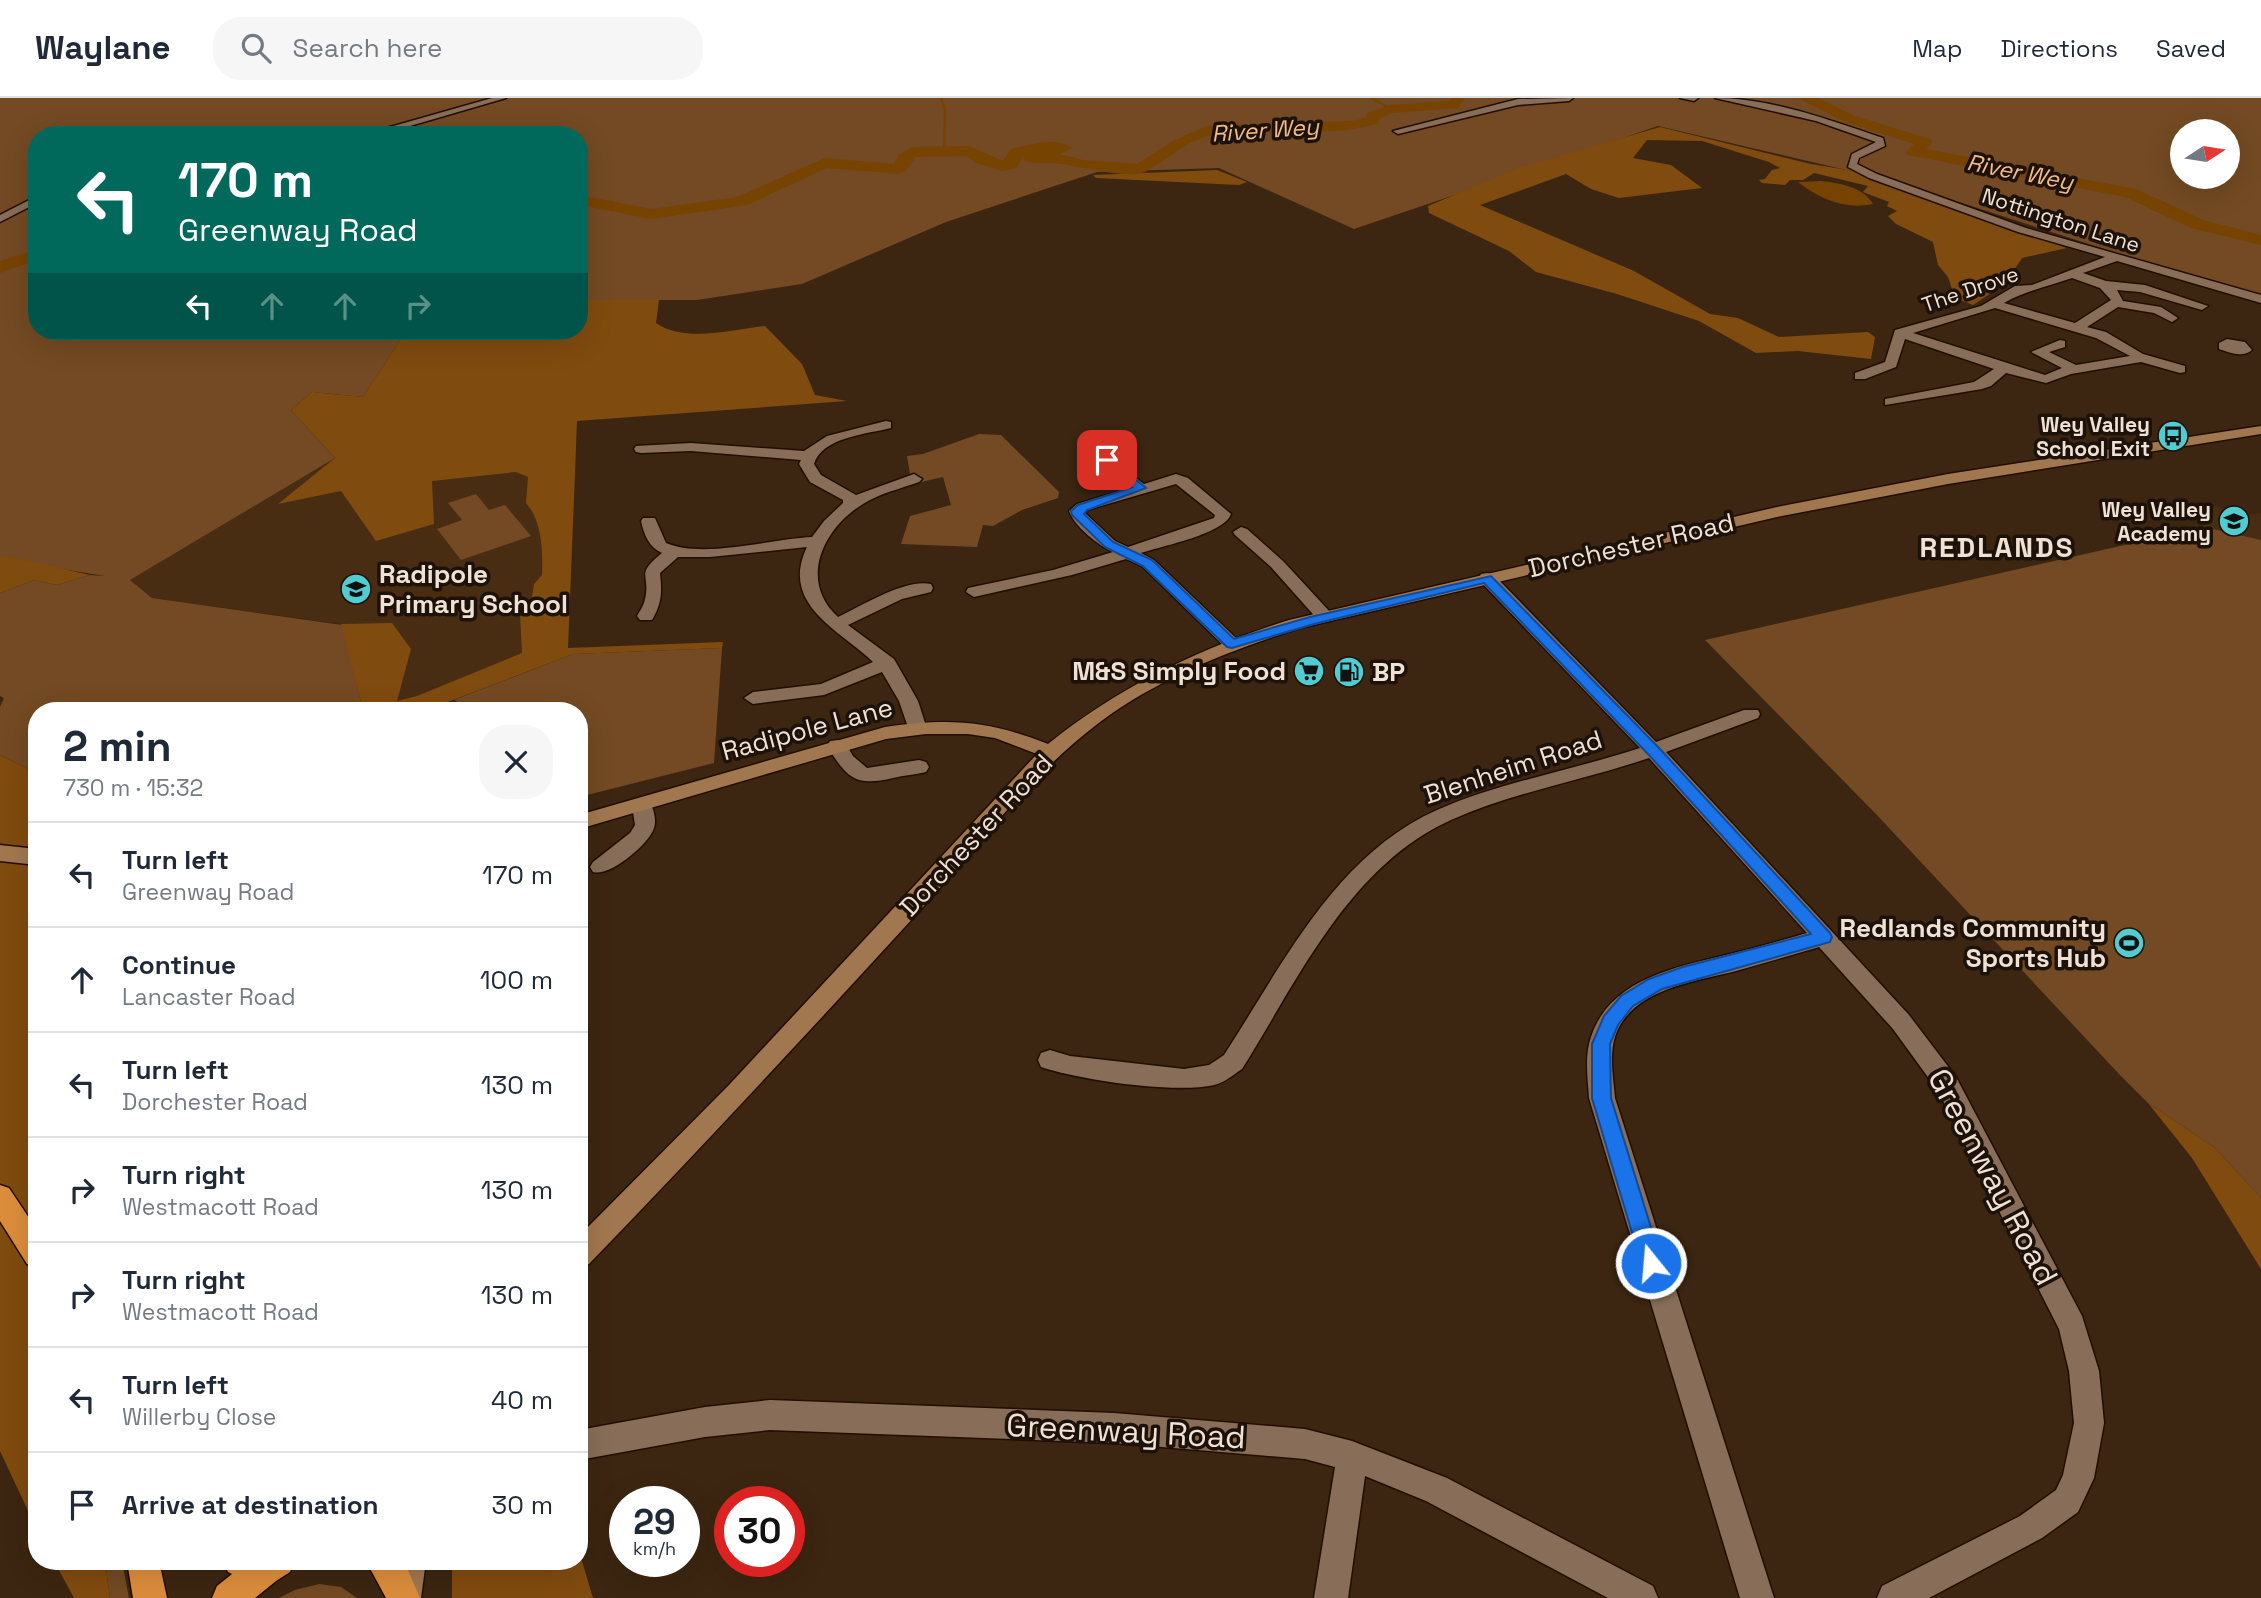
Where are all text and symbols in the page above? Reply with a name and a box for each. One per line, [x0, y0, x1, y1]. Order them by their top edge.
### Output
search box [213, 17, 703, 80]
text: Waylane [35, 27, 171, 69]
icon: search [237, 29, 275, 67]
text: Search here [293, 31, 442, 65]
text: Map [1912, 33, 1962, 64]
text: Directions [2000, 33, 2118, 64]
text: Saved [2156, 33, 2226, 64]
water label: River Wey [1210, 111, 1321, 149]
north arrow [2170, 119, 2240, 189]
map controls [2170, 119, 2240, 189]
water label: River Wey [1964, 147, 2077, 197]
text: 170 m [178, 149, 313, 211]
icon: left [63, 154, 154, 245]
street label: Nottington Lane [1979, 182, 2143, 258]
text: Greenway Road [178, 210, 418, 250]
street label: The Drove [1918, 260, 2022, 318]
icon: left [180, 287, 218, 325]
icon: ahead [253, 287, 291, 325]
icon: ahead [326, 287, 364, 325]
icon: right [399, 287, 437, 325]
place label: Wey Valley School Exit [2036, 411, 2150, 462]
bus stop icon: Wey Valley School Exit [2156, 419, 2190, 453]
pin [1077, 430, 1137, 490]
icon: arrive [1088, 441, 1126, 479]
place label: Wey Valley Academy [2101, 496, 2211, 547]
school or university icon: Wey Valley Academy [2217, 504, 2251, 538]
street label: Dorchester Road [1525, 505, 1737, 585]
district label: REDLANDS [1919, 529, 2075, 565]
place label: Radipole Primary School [379, 557, 568, 621]
school or university icon: Radipole Primary School [339, 572, 373, 606]
place label: M&S Simply Food [1072, 654, 1286, 688]
supermarket icon: M&S Simply Food [1292, 654, 1326, 688]
fuel station icon: BP [1332, 655, 1366, 689]
place label: BP [1372, 655, 1405, 689]
street label: Radipole Lane [718, 690, 896, 768]
text: 2 min [63, 720, 172, 773]
street label: Blenheim Road [1420, 722, 1606, 812]
button: close [479, 725, 553, 799]
street label: Dorchester Road [892, 747, 1060, 923]
text: 730 m · 15:32 [63, 773, 203, 803]
text: Turn left [122, 843, 229, 877]
icon: left [63, 856, 101, 894]
text: 170 m [482, 858, 553, 892]
text: Greenway Road [122, 877, 294, 907]
place label: Redlands Community Sports Hub [1840, 911, 2106, 975]
sports icon: Redlands Community Sports Hub [2112, 926, 2146, 960]
text: Continue [122, 948, 236, 982]
icon: ahead [63, 961, 101, 999]
text: 100 m [480, 963, 553, 997]
text: Lancaster Road [122, 982, 295, 1012]
text: Turn left [122, 1053, 229, 1087]
street label: Greenway Road [1919, 1062, 2067, 1292]
icon: left [63, 1066, 101, 1104]
text: 130 m [481, 1068, 553, 1102]
text: Dorchester Road [122, 1087, 308, 1117]
text: Turn right [122, 1158, 246, 1192]
icon: right [63, 1171, 101, 1209]
text: 130 m [481, 1173, 553, 1207]
text: Westmacott Road [122, 1192, 319, 1222]
position arrow [1614, 1226, 1688, 1300]
text: Turn right [122, 1263, 246, 1297]
icon: right [63, 1276, 101, 1314]
text: 130 m [481, 1278, 553, 1312]
text: Westmacott Road [122, 1297, 319, 1327]
text: Turn left [122, 1368, 229, 1402]
icon: left [63, 1381, 101, 1419]
text: 40 m [491, 1383, 553, 1417]
text: Willerby Close [122, 1402, 276, 1432]
street label: Greenway Road [1005, 1405, 1247, 1457]
icon: arrive [63, 1486, 101, 1524]
speed limit sign: 30 [714, 1486, 805, 1577]
text: Arrive at destination [122, 1488, 379, 1522]
text: 30 m [492, 1488, 553, 1522]
text: 29 [633, 1500, 676, 1544]
text: km/h [633, 1537, 676, 1560]

